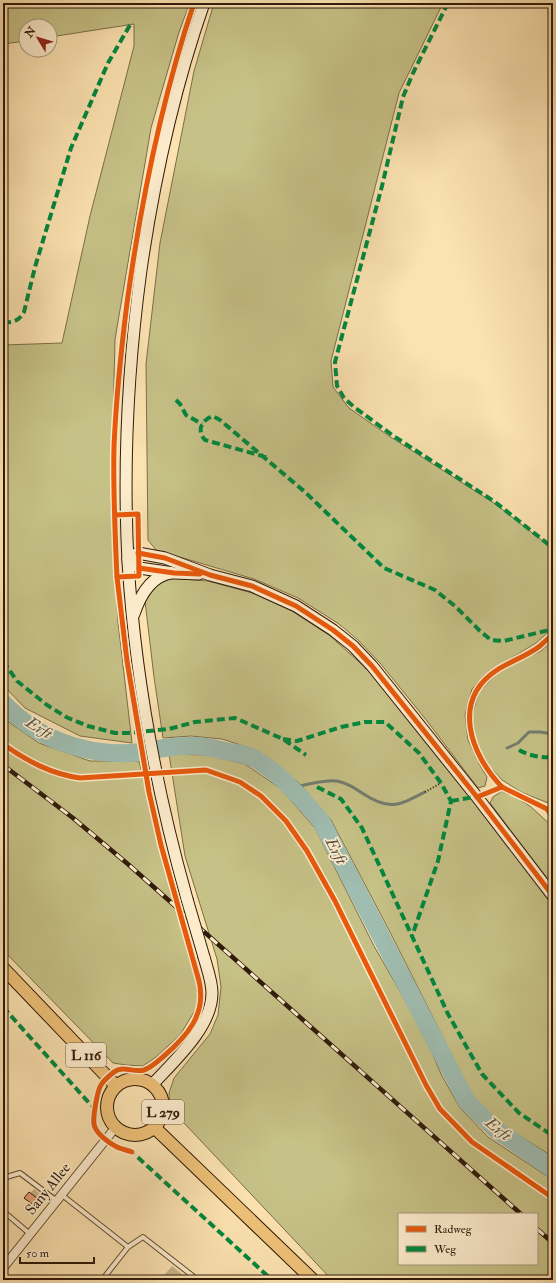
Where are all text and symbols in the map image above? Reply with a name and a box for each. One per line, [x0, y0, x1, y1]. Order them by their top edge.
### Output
north arrow [18, 18, 58, 58]
text: N [22, 23, 39, 41]
water label: Erft [21, 712, 57, 745]
water label: Erft [320, 833, 352, 869]
road number: L 116 [66, 1043, 106, 1067]
road number: L 279 [142, 1100, 184, 1124]
water label: Erft [480, 1112, 516, 1146]
street label: Sany Allee [21, 1159, 75, 1219]
legend [398, 1213, 538, 1265]
text: Radweg [434, 1222, 473, 1237]
scale bar [20, 1239, 94, 1265]
text: Weg [433, 1242, 457, 1257]
text: 50 m [26, 1246, 50, 1261]

